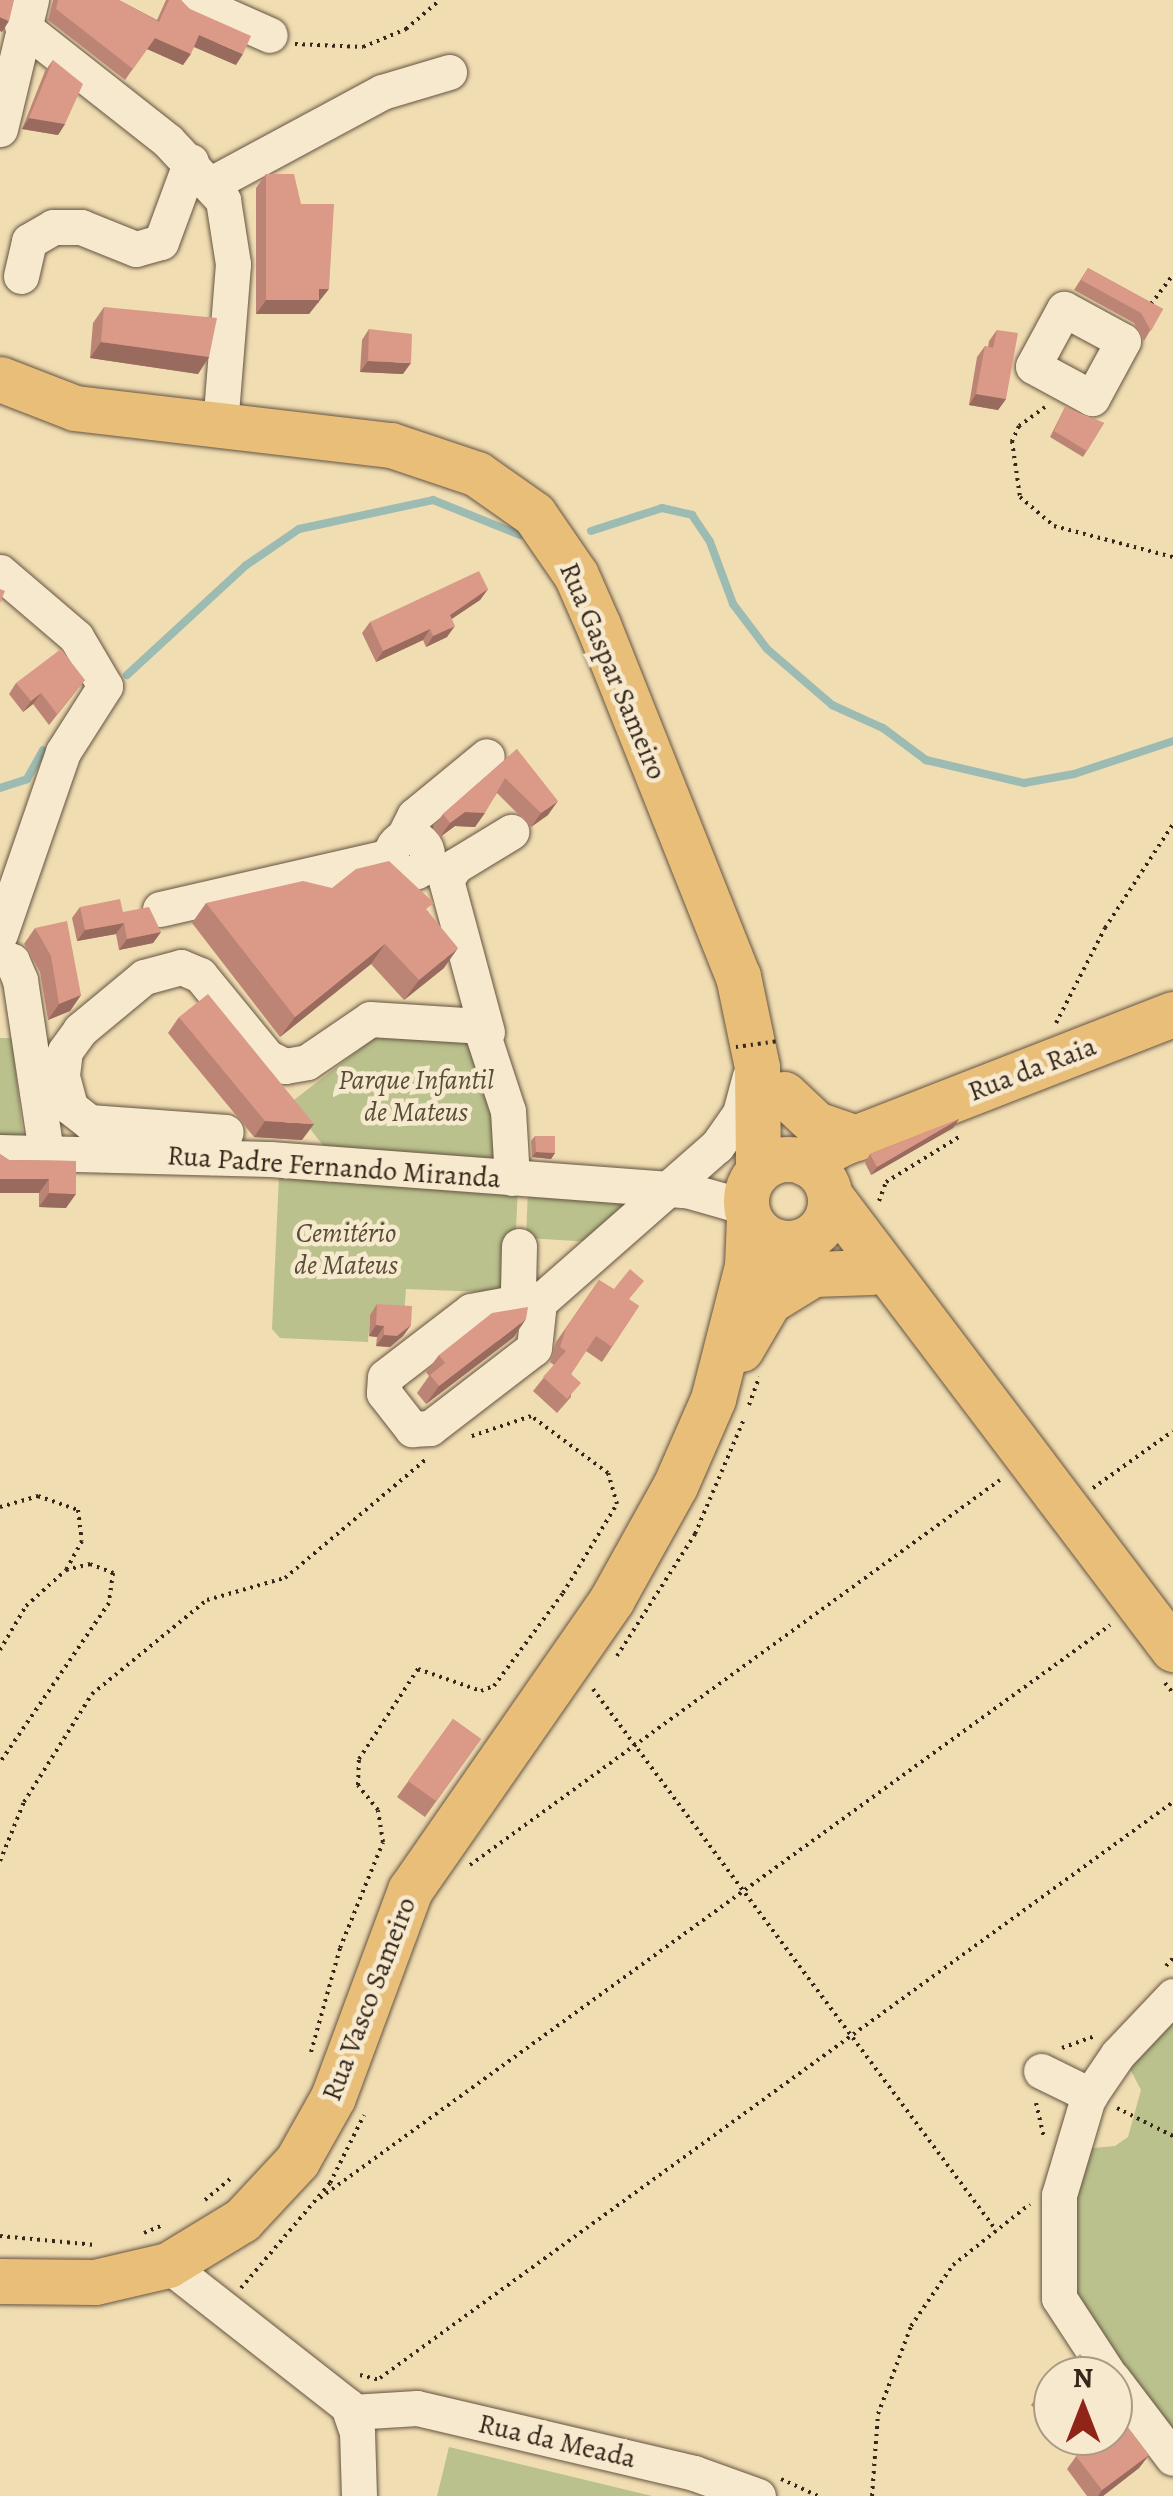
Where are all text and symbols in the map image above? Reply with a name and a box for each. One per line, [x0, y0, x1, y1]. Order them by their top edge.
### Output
street label: Rua Gaspar Sameiro [552, 558, 674, 784]
street label: Rua da Raia [963, 1029, 1101, 1109]
park label: Parque Infantil de Mateus [338, 1063, 494, 1129]
street label: Rua Padre Fernando Miranda [166, 1139, 502, 1195]
park label: Cemitério de Mateus [294, 1216, 398, 1282]
street label: Rua Vasco Sameiro [315, 1892, 423, 2106]
north arrow [1033, 2356, 1133, 2456]
text: N [1073, 2359, 1093, 2397]
street label: Rua da Meada [475, 2407, 639, 2475]

